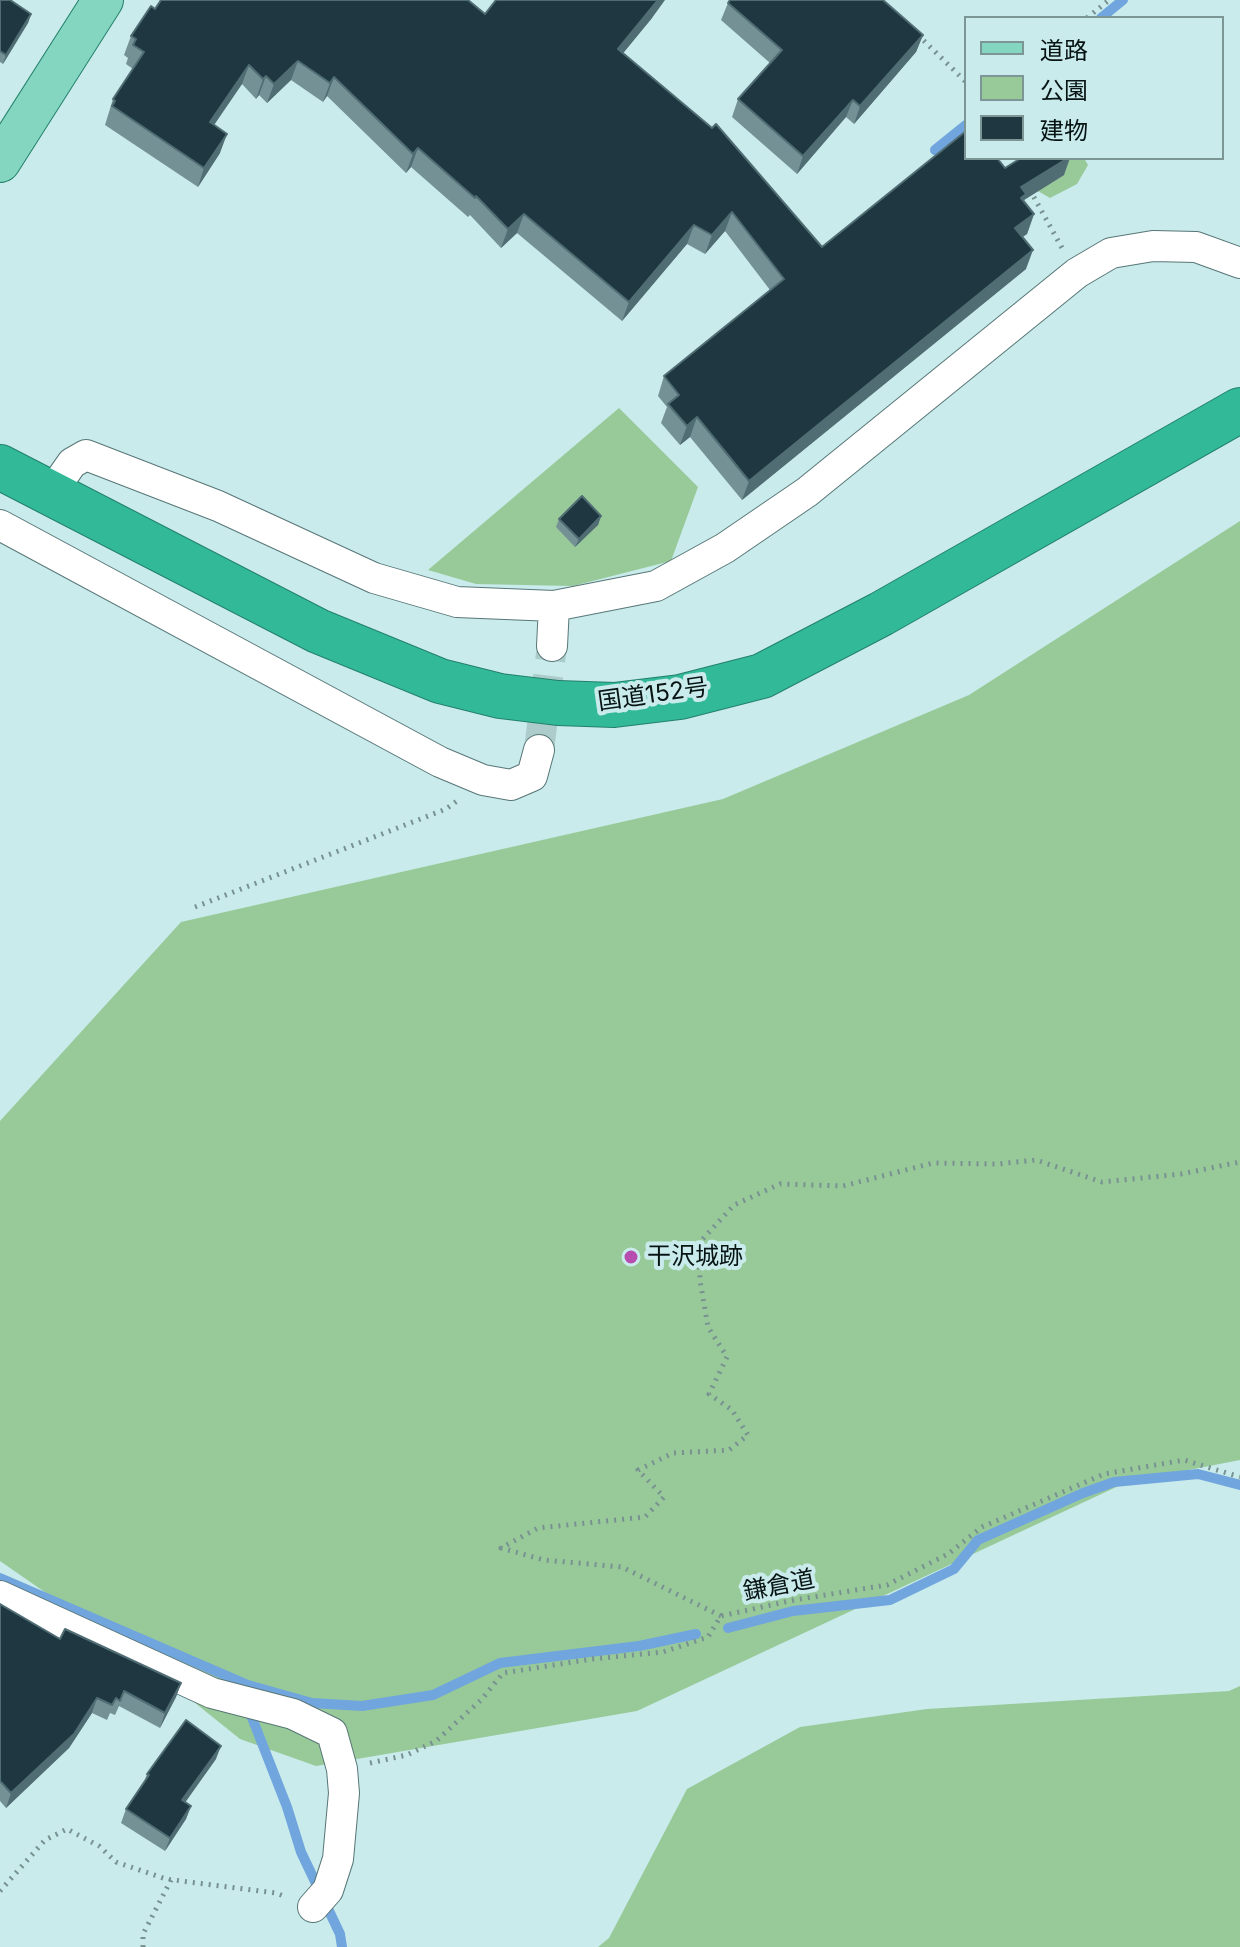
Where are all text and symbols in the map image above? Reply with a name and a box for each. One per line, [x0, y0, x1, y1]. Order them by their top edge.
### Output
legend [964, 16, 1224, 160]
text: 道路 [1040, 36, 1088, 65]
text: 公園 [1040, 76, 1088, 105]
text: 建物 [1040, 116, 1088, 145]
street label: 国道152号 [596, 673, 710, 717]
place label: 干沢城跡 [647, 1243, 743, 1271]
marker: 干沢城跡 [622, 1248, 640, 1266]
street label: 鎌倉道 [741, 1565, 817, 1607]

